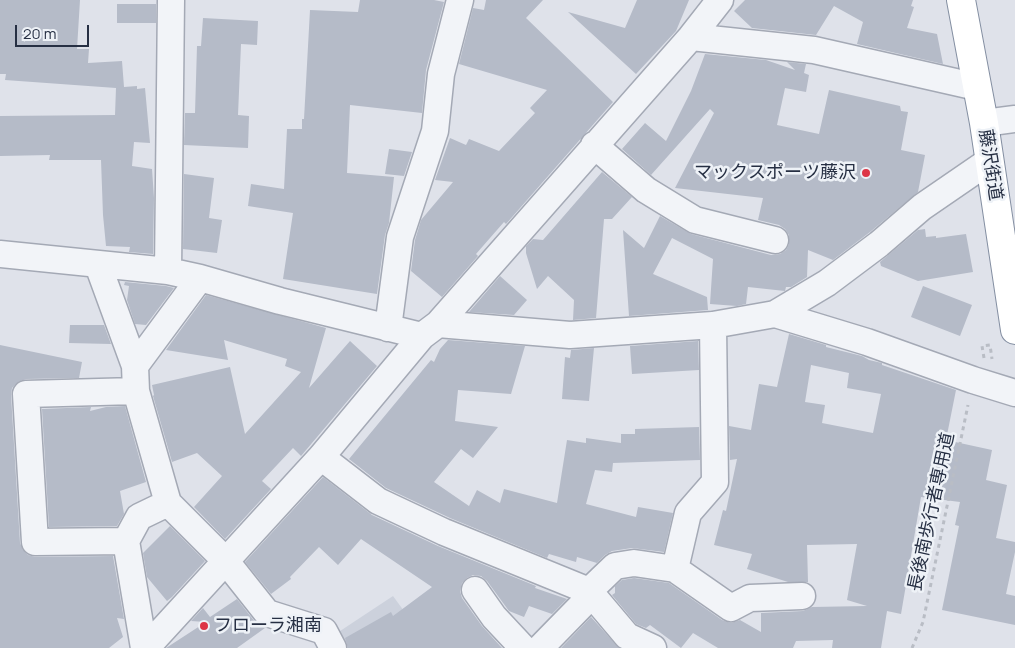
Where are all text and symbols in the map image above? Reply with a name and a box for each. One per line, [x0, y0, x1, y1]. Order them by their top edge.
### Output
scale bar [18, 15, 91, 47]
text: 20 m [23, 23, 56, 44]
street label: 藤沢街道 [974, 128, 1006, 202]
place label: マックスポーツ藤沢 [694, 162, 856, 184]
marker: マックスポーツ藤沢 [860, 167, 872, 179]
street label: 長後南歩行者専用道 [905, 431, 959, 593]
place label: フローラ湘南 [214, 615, 322, 637]
marker: フローラ湘南 [198, 620, 210, 632]

